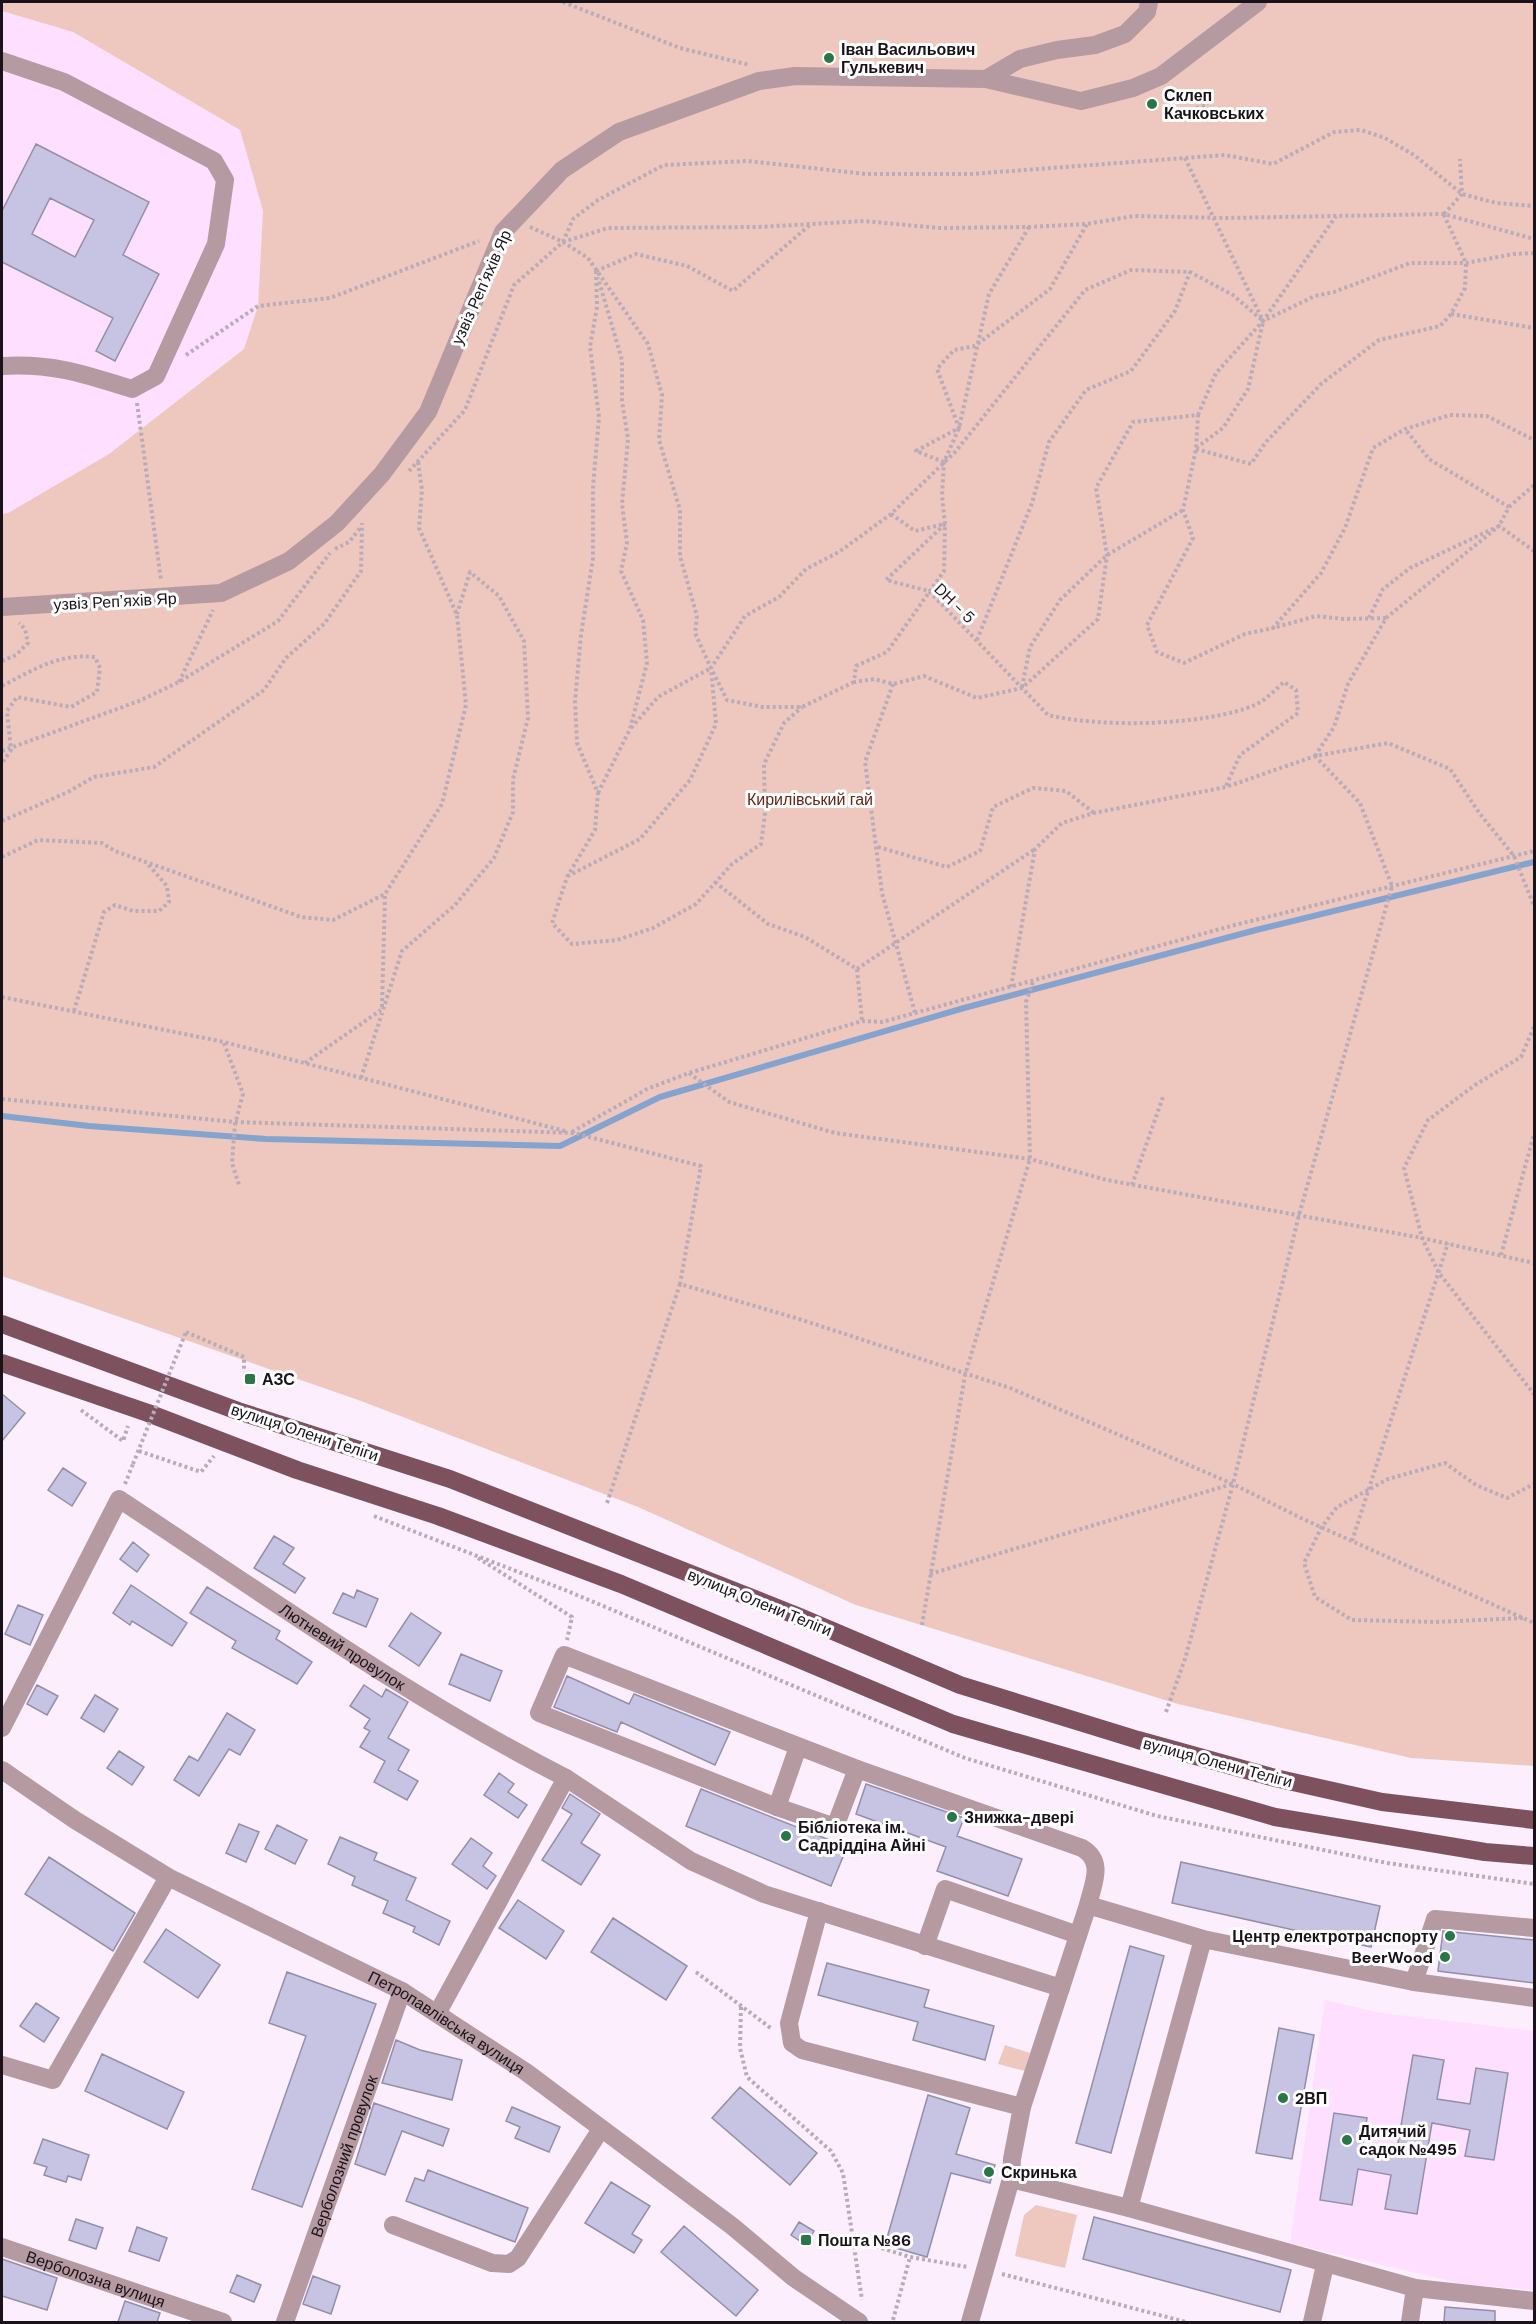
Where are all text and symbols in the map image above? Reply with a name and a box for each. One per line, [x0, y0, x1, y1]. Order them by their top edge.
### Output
place label: Іван Васильович Гулькевич [841, 39, 975, 78]
marker: Іван Васильович Гулькевич [822, 51, 836, 65]
place label: Склеп Качковських [1164, 85, 1264, 124]
marker: Склеп Качковських [1145, 97, 1159, 111]
street label: узвіз Репʼяхів Яр [447, 226, 516, 348]
street label: DH - 5 [930, 579, 980, 628]
street label: узвіз Репʼяхів Яр [53, 588, 177, 615]
park label: Кирилівський гай [747, 789, 873, 810]
place label: АЗС [262, 1369, 295, 1390]
marker: АЗС [243, 1372, 257, 1386]
street label: вулиця Олени Теліги [229, 1399, 381, 1466]
street label: вулиця Олени Теліги [685, 1564, 835, 1641]
street label: Лютневий провулок [275, 1599, 410, 1696]
street label: вулиця Олени Теліги [1141, 1732, 1295, 1793]
place label: Знижка-двері [964, 1807, 1074, 1828]
marker: Знижка-двері [945, 1810, 959, 1824]
place label: Бібліотека ім. Садріддіна Айні [798, 1817, 926, 1856]
marker: Бібліотека ім. Садріддіна Айні [779, 1829, 793, 1843]
place label: Центр електротранспорту [1232, 1926, 1438, 1947]
marker: Центр електротранспорту [1443, 1929, 1457, 1943]
place label: BeerWood [1352, 1947, 1433, 1968]
marker: BeerWood [1438, 1950, 1452, 1964]
street label: Петропавлівська вулиця [365, 1966, 528, 2079]
street label: Верболозний провулок [306, 2071, 383, 2240]
place label: 2ВП [1295, 2088, 1327, 2109]
marker: 2ВП [1276, 2091, 1290, 2105]
place label: Дитячий садок №495 [1359, 2121, 1457, 2160]
marker: Дитячий садок №495 [1340, 2133, 1354, 2147]
place label: Скринька [1001, 2162, 1077, 2183]
marker: Скринька [982, 2165, 996, 2179]
place label: Пошта №86 [818, 2230, 911, 2251]
marker: Пошта №86 [799, 2233, 813, 2247]
street label: Верболозна вулиця [23, 2246, 168, 2313]

